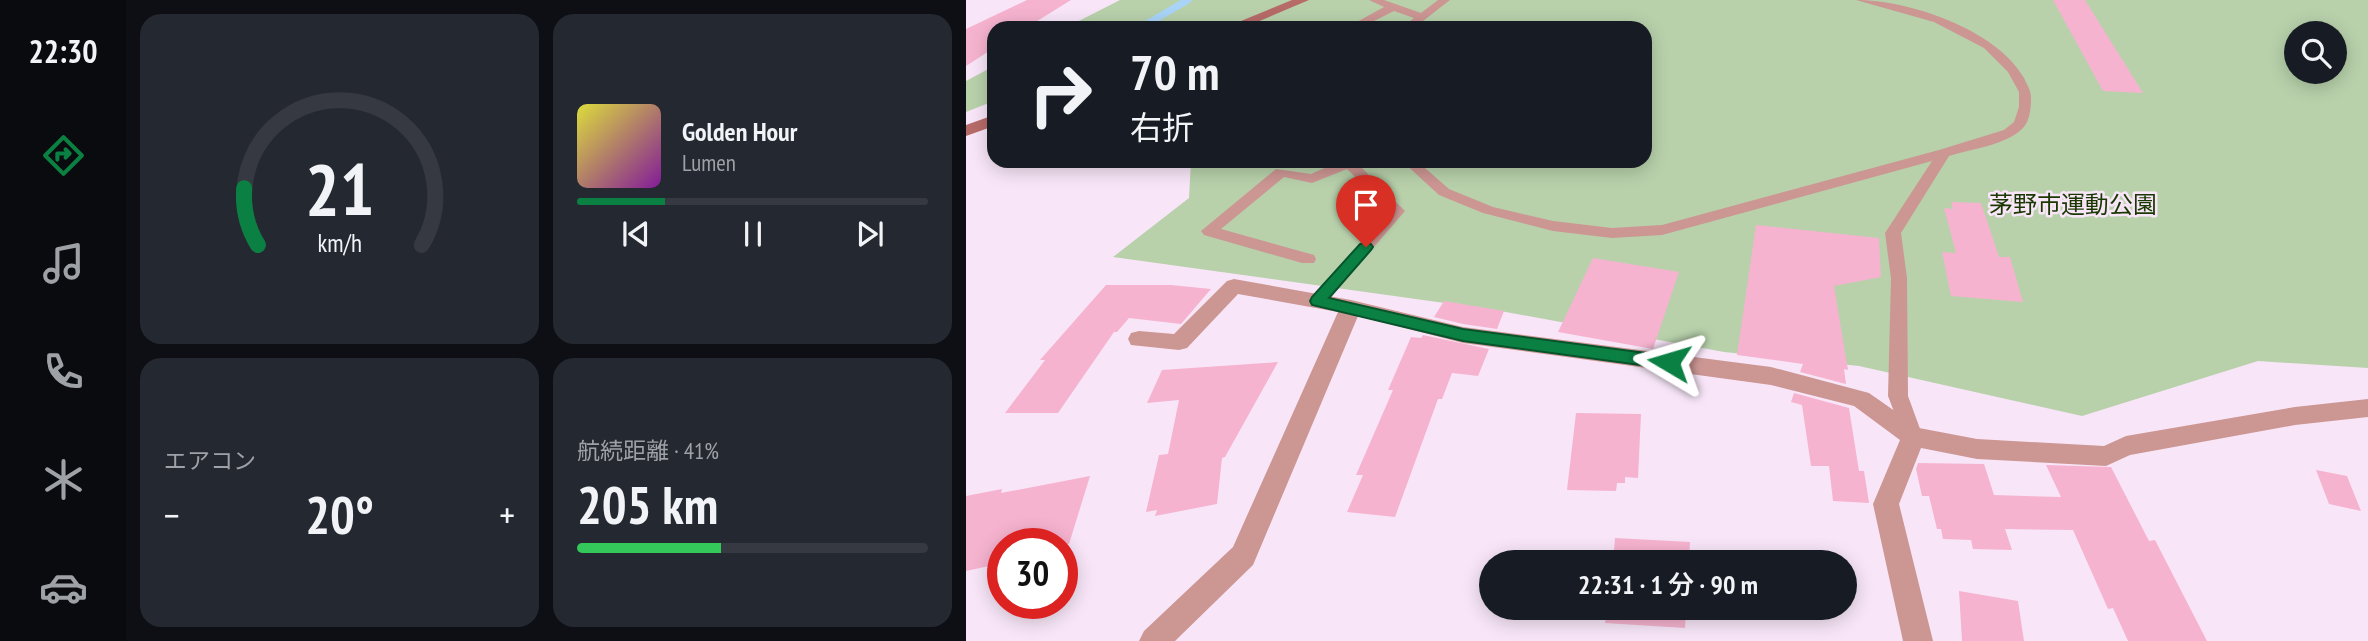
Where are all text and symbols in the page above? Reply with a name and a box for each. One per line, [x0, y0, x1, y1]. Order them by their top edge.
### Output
map controls [2284, 21, 2347, 84]
button: search [2284, 21, 2347, 84]
text: 22:30 [28, 30, 98, 72]
text: 70 m [1130, 40, 1219, 104]
icon: right [1015, 49, 1106, 140]
text: 右折 [1130, 106, 1194, 148]
text: Golden Hour [682, 115, 797, 148]
icon: directions [39, 131, 88, 180]
text: 21 [305, 141, 374, 235]
text: Lumen [682, 148, 736, 177]
pin [1336, 175, 1396, 247]
icon: arrive [1347, 186, 1385, 224]
park label: 茅野市運動公園 [1989, 189, 2157, 220]
icon: previous [617, 215, 655, 253]
icon: pause [734, 215, 772, 253]
icon: next [851, 215, 889, 253]
text: km/h [317, 227, 362, 259]
icon: music [39, 239, 88, 288]
position arrow [1632, 325, 1706, 399]
icon: phone [39, 347, 88, 396]
text: 航続距離 · 41% [577, 436, 719, 465]
text: エアコン [164, 446, 256, 475]
icon: climate [39, 455, 88, 504]
text: 205 km [577, 471, 718, 538]
text: 20° [305, 481, 374, 548]
text: − [164, 490, 180, 539]
text: + [499, 490, 515, 539]
speed limit sign: 30 [987, 528, 1078, 619]
icon: car [39, 563, 88, 612]
text: 22:31 · 1 分 · 90 m [1578, 568, 1758, 601]

